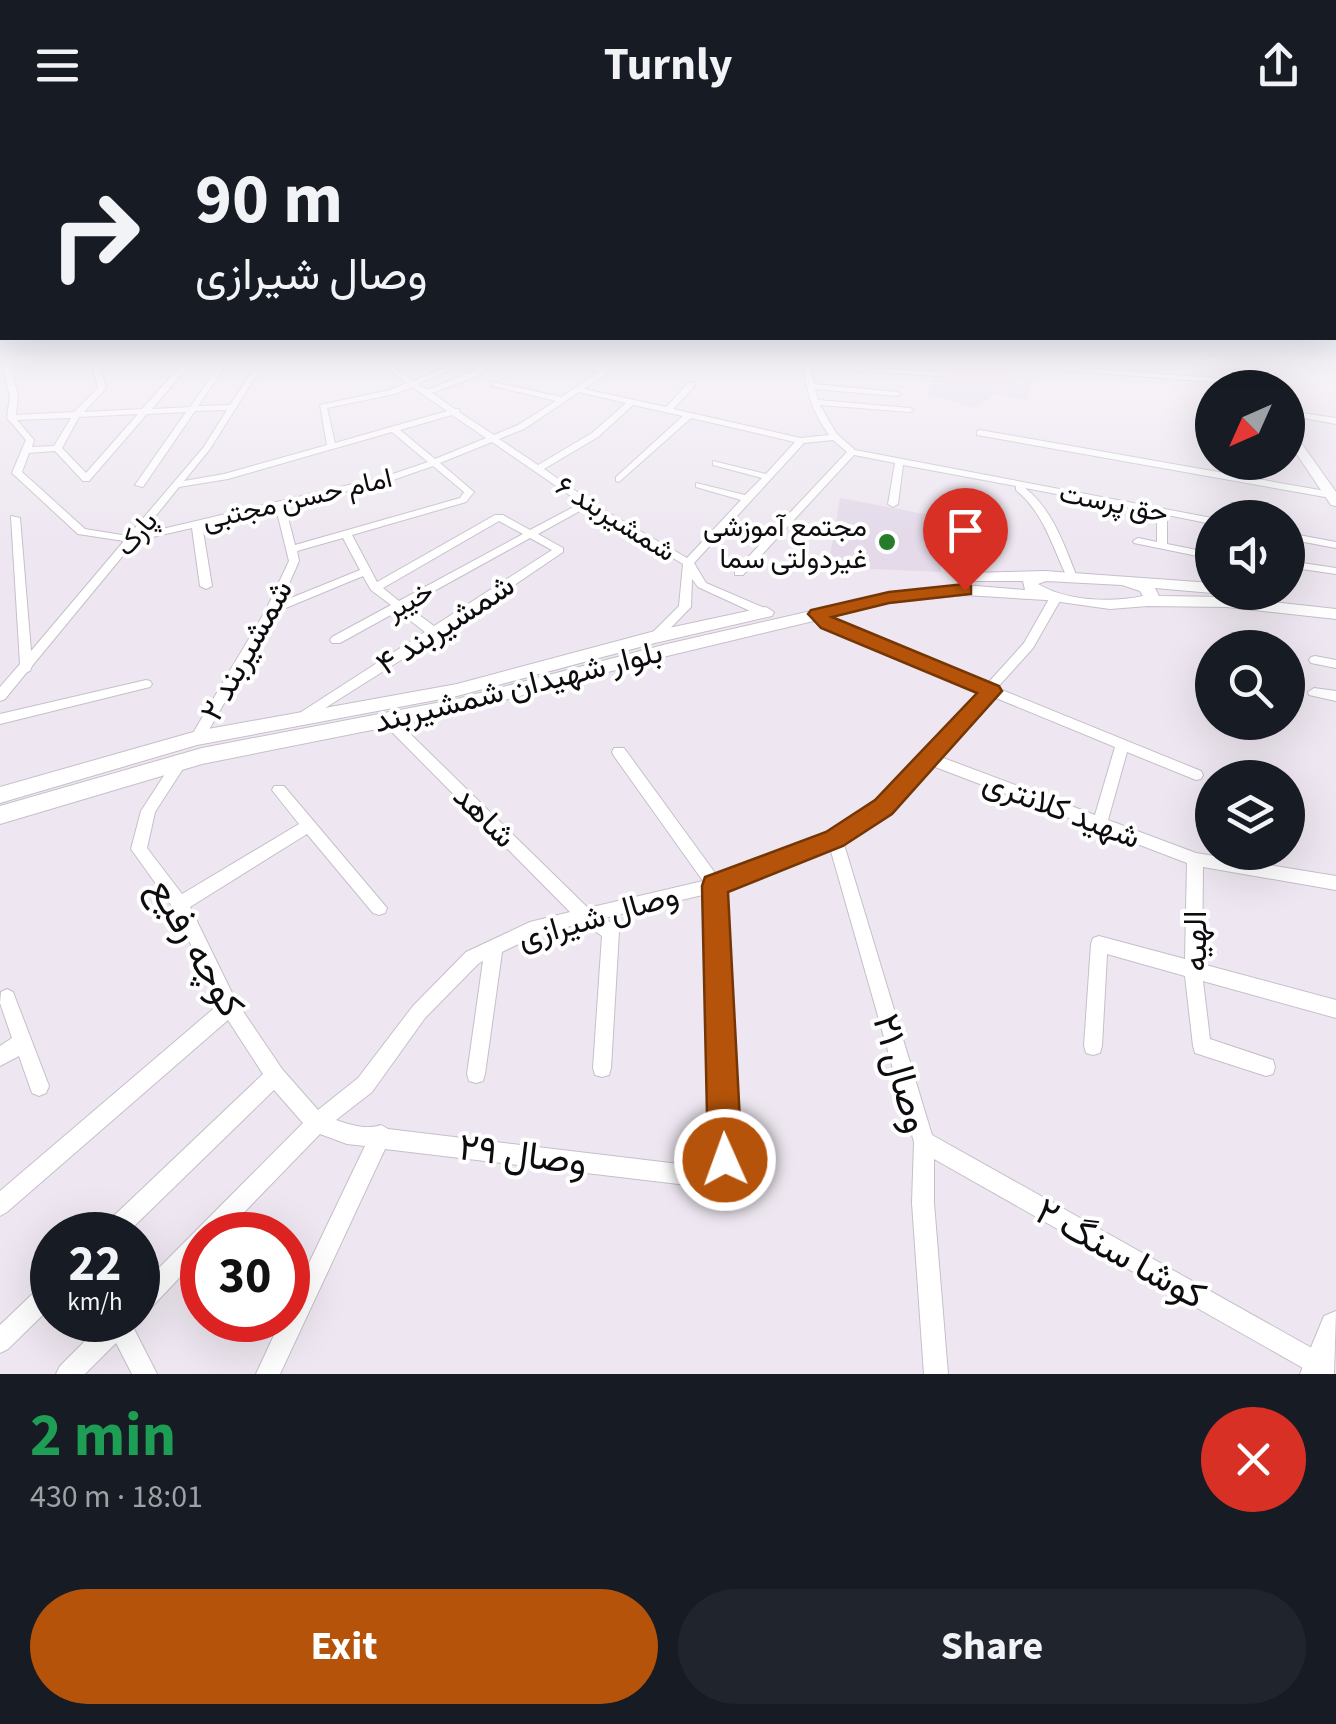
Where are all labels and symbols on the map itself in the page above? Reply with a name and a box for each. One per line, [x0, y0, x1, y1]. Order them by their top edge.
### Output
north arrow [1195, 370, 1305, 480]
street label: امام حسن مجتبی [198, 458, 396, 540]
street label: شمشیربند ۶ [548, 466, 683, 572]
street label: حق پرست [1056, 473, 1172, 533]
pin [923, 488, 1008, 591]
street label: پارک [106, 503, 167, 565]
place label: مجتمع آموزشی غیردولتی سما [703, 507, 867, 579]
marker: مجتمع آموزشی غیردولتی سما [876, 531, 898, 553]
street label: شمشیربند ۴ [367, 563, 524, 687]
street label: شمشیربند ۲ [189, 571, 305, 730]
street label: خیبر [377, 571, 441, 631]
street label: بلوار شهیدان شمشیربند [369, 629, 667, 745]
street label: شهید کلانتری [976, 759, 1147, 861]
street label: شاهد [442, 775, 526, 859]
street label: کوچه رفیع [135, 868, 258, 1027]
street label: وصال شیرازی [512, 872, 684, 962]
street label: الهیه [1173, 911, 1219, 971]
street label: وصال ۲۱ [858, 1007, 944, 1139]
position arrow [673, 1108, 777, 1212]
street label: وصال ۲۹ [456, 1120, 590, 1190]
street label: کوشا سنگ ۲ [1025, 1185, 1216, 1323]
speed limit sign: 30 [180, 1212, 310, 1342]

